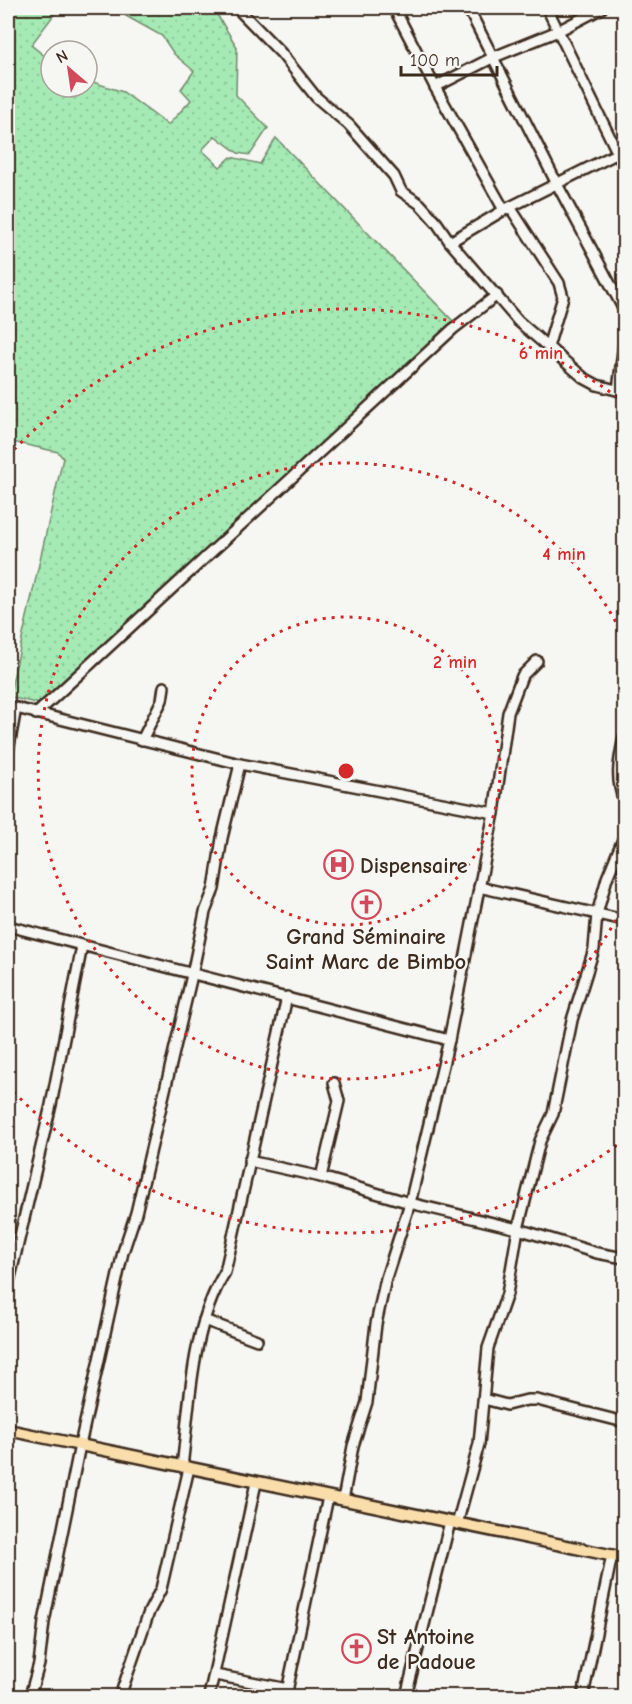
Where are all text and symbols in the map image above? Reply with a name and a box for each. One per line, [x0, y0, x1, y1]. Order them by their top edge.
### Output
north arrow [39, 39, 99, 99]
scale bar [401, 39, 497, 77]
text: N [53, 46, 71, 67]
text: 100 m [410, 50, 460, 71]
text: 6 min [519, 343, 563, 364]
text: 4 min [542, 544, 586, 565]
text: 2 min [433, 652, 477, 673]
centre of rings [336, 761, 356, 781]
hospital icon: Dispensaire [323, 849, 355, 881]
place label: Dispensaire [360, 853, 468, 879]
church icon: Grand Séminaire Saint Marc de Bimbo [350, 888, 382, 920]
place label: Grand Séminaire Saint Marc de Bimbo [266, 924, 466, 975]
place label: St Antoine de Padoue [377, 1624, 476, 1675]
church icon: St Antoine de Padoue [340, 1633, 372, 1665]

